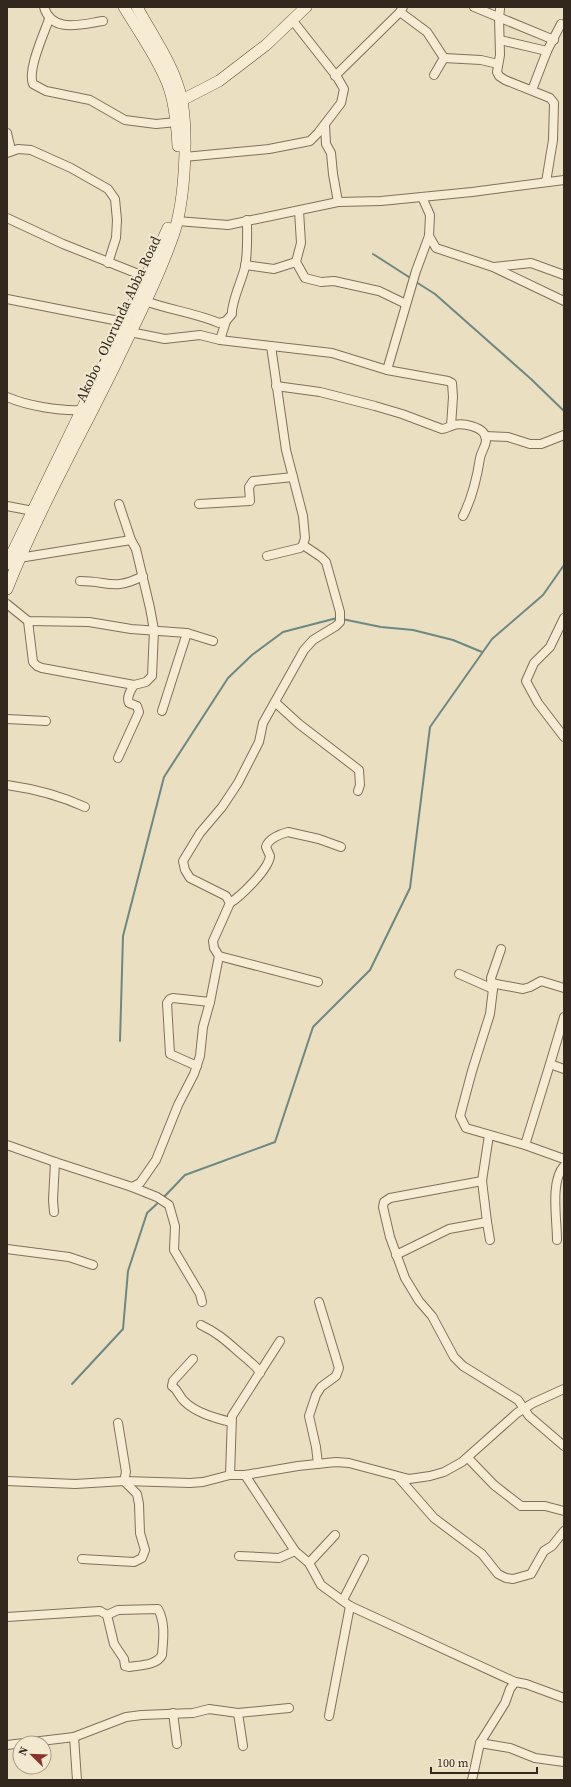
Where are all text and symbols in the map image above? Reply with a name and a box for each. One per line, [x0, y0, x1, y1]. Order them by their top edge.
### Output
street label: Akobo - Olorunda Abba Road [71, 233, 165, 405]
north arrow [12, 1735, 52, 1775]
text: N [15, 1745, 32, 1758]
scale bar [431, 1749, 537, 1775]
text: 100 m [437, 1755, 469, 1771]

